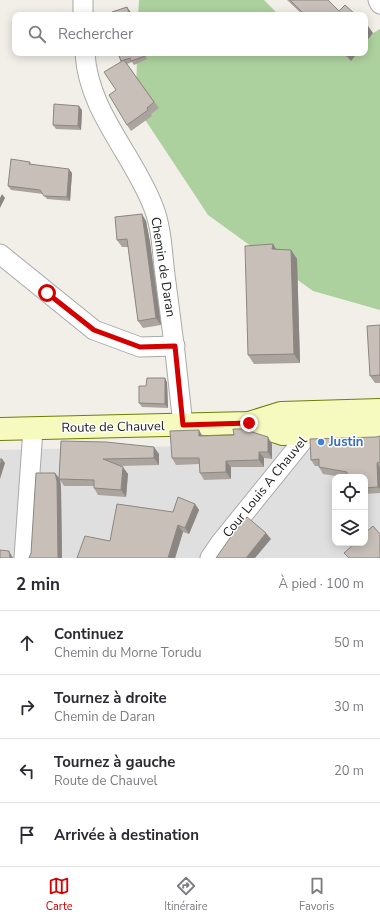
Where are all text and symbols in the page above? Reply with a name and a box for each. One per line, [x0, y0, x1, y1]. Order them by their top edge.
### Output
search box [12, 12, 368, 56]
icon: search [26, 23, 48, 45]
text: Rechercher [58, 24, 133, 44]
street label: Chemin de Daran [146, 216, 180, 318]
route start [38, 284, 56, 302]
route end [240, 414, 258, 432]
street label: Route de Chauvel [61, 417, 165, 437]
street label: Cour Louis A Chauvel [219, 432, 312, 541]
place label: Justin [328, 433, 363, 451]
marker: Justin [316, 437, 326, 447]
map controls [332, 474, 368, 546]
button: locate [332, 474, 368, 510]
button: layers [332, 510, 368, 546]
text: 2 min [16, 573, 60, 596]
text: À pied · 100 m [279, 575, 364, 593]
text: Continuez [54, 624, 123, 644]
icon: ahead [16, 632, 38, 654]
text: 50 m [334, 634, 364, 652]
text: Chemin du Morne Torudu [54, 644, 202, 662]
text: Tournez à droite [54, 688, 167, 708]
icon: right [16, 696, 38, 718]
text: 30 m [334, 698, 364, 716]
text: Chemin de Daran [54, 708, 155, 726]
text: Tournez à gauche [54, 752, 176, 772]
icon: left [16, 760, 38, 782]
text: 20 m [334, 762, 364, 780]
text: Route de Chauvel [54, 772, 157, 790]
icon: arrive [16, 824, 38, 846]
text: Arrivée à destination [54, 825, 199, 845]
tab: Carte [46, 875, 73, 914]
tab: Itinéraire [164, 875, 208, 914]
tab: Favoris [299, 875, 334, 914]

